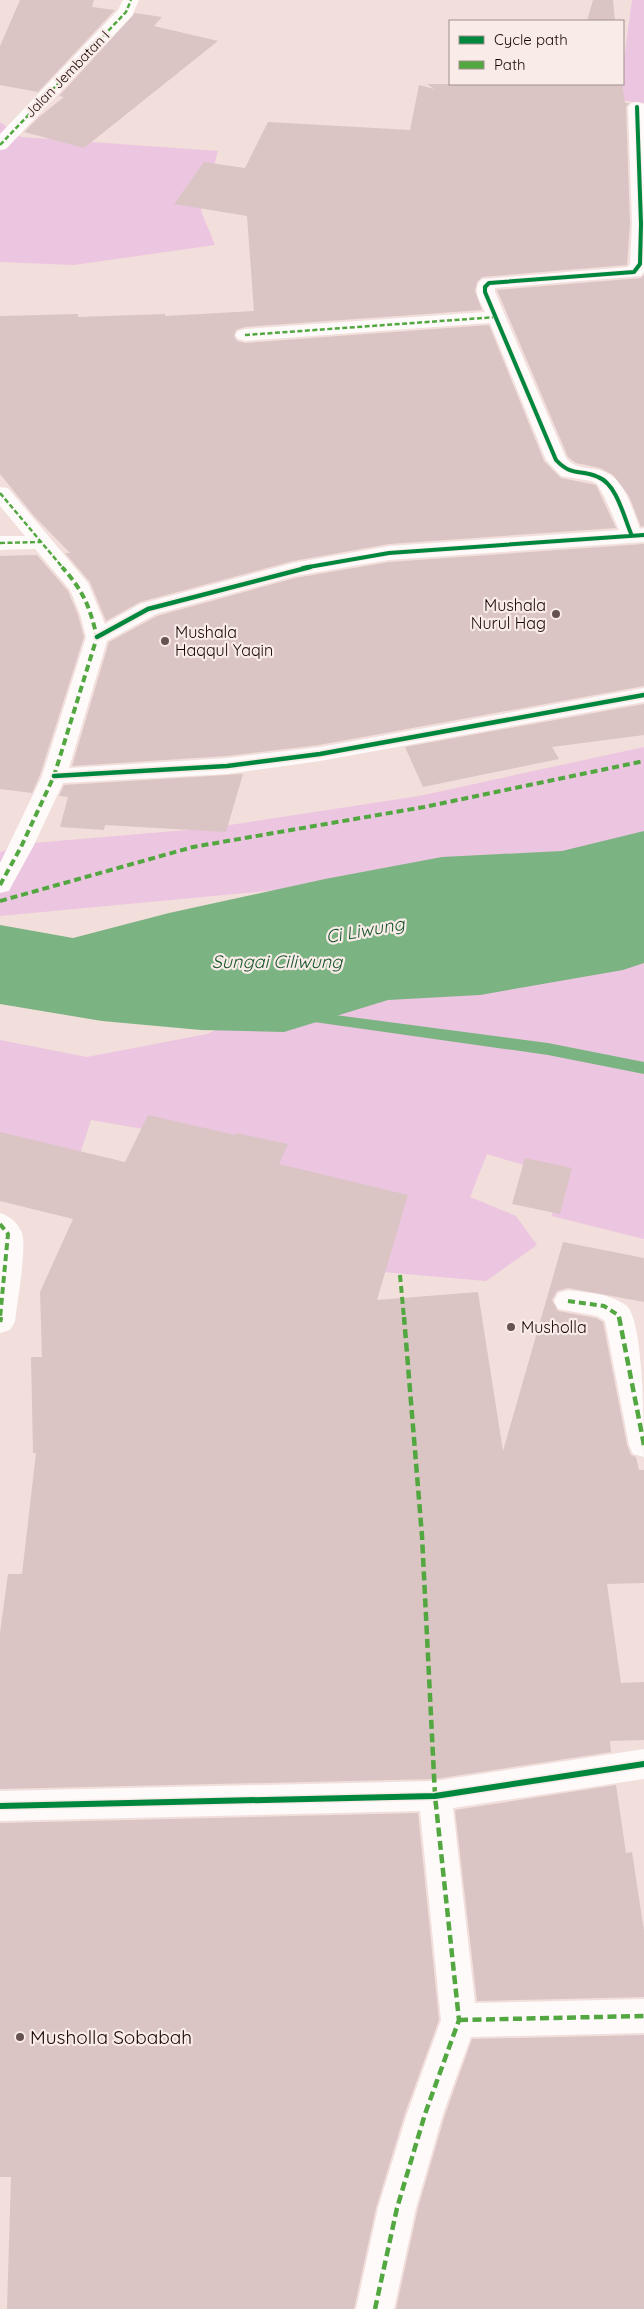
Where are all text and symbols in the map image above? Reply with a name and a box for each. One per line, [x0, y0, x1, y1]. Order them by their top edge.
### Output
legend [449, 20, 624, 85]
street label: Jalan Jembatan I [21, 27, 113, 121]
text: Cycle path [494, 30, 568, 49]
text: Path [494, 55, 526, 74]
place label: Mushala Nurul Hag [471, 595, 546, 633]
marker: Mushala Nurul Hag [550, 608, 562, 620]
place label: Mushala Haqqul Yaqin [175, 622, 273, 660]
marker: Mushala Haqqul Yaqin [159, 635, 171, 647]
water label: Ci Liwung [324, 911, 408, 948]
water label: Sungai Ciliwung [212, 950, 344, 973]
place label: Musholla [521, 1317, 587, 1337]
marker: Musholla [505, 1321, 517, 1333]
place label: Musholla Sobabah [30, 2025, 192, 2049]
marker: Musholla Sobabah [14, 2031, 26, 2043]

